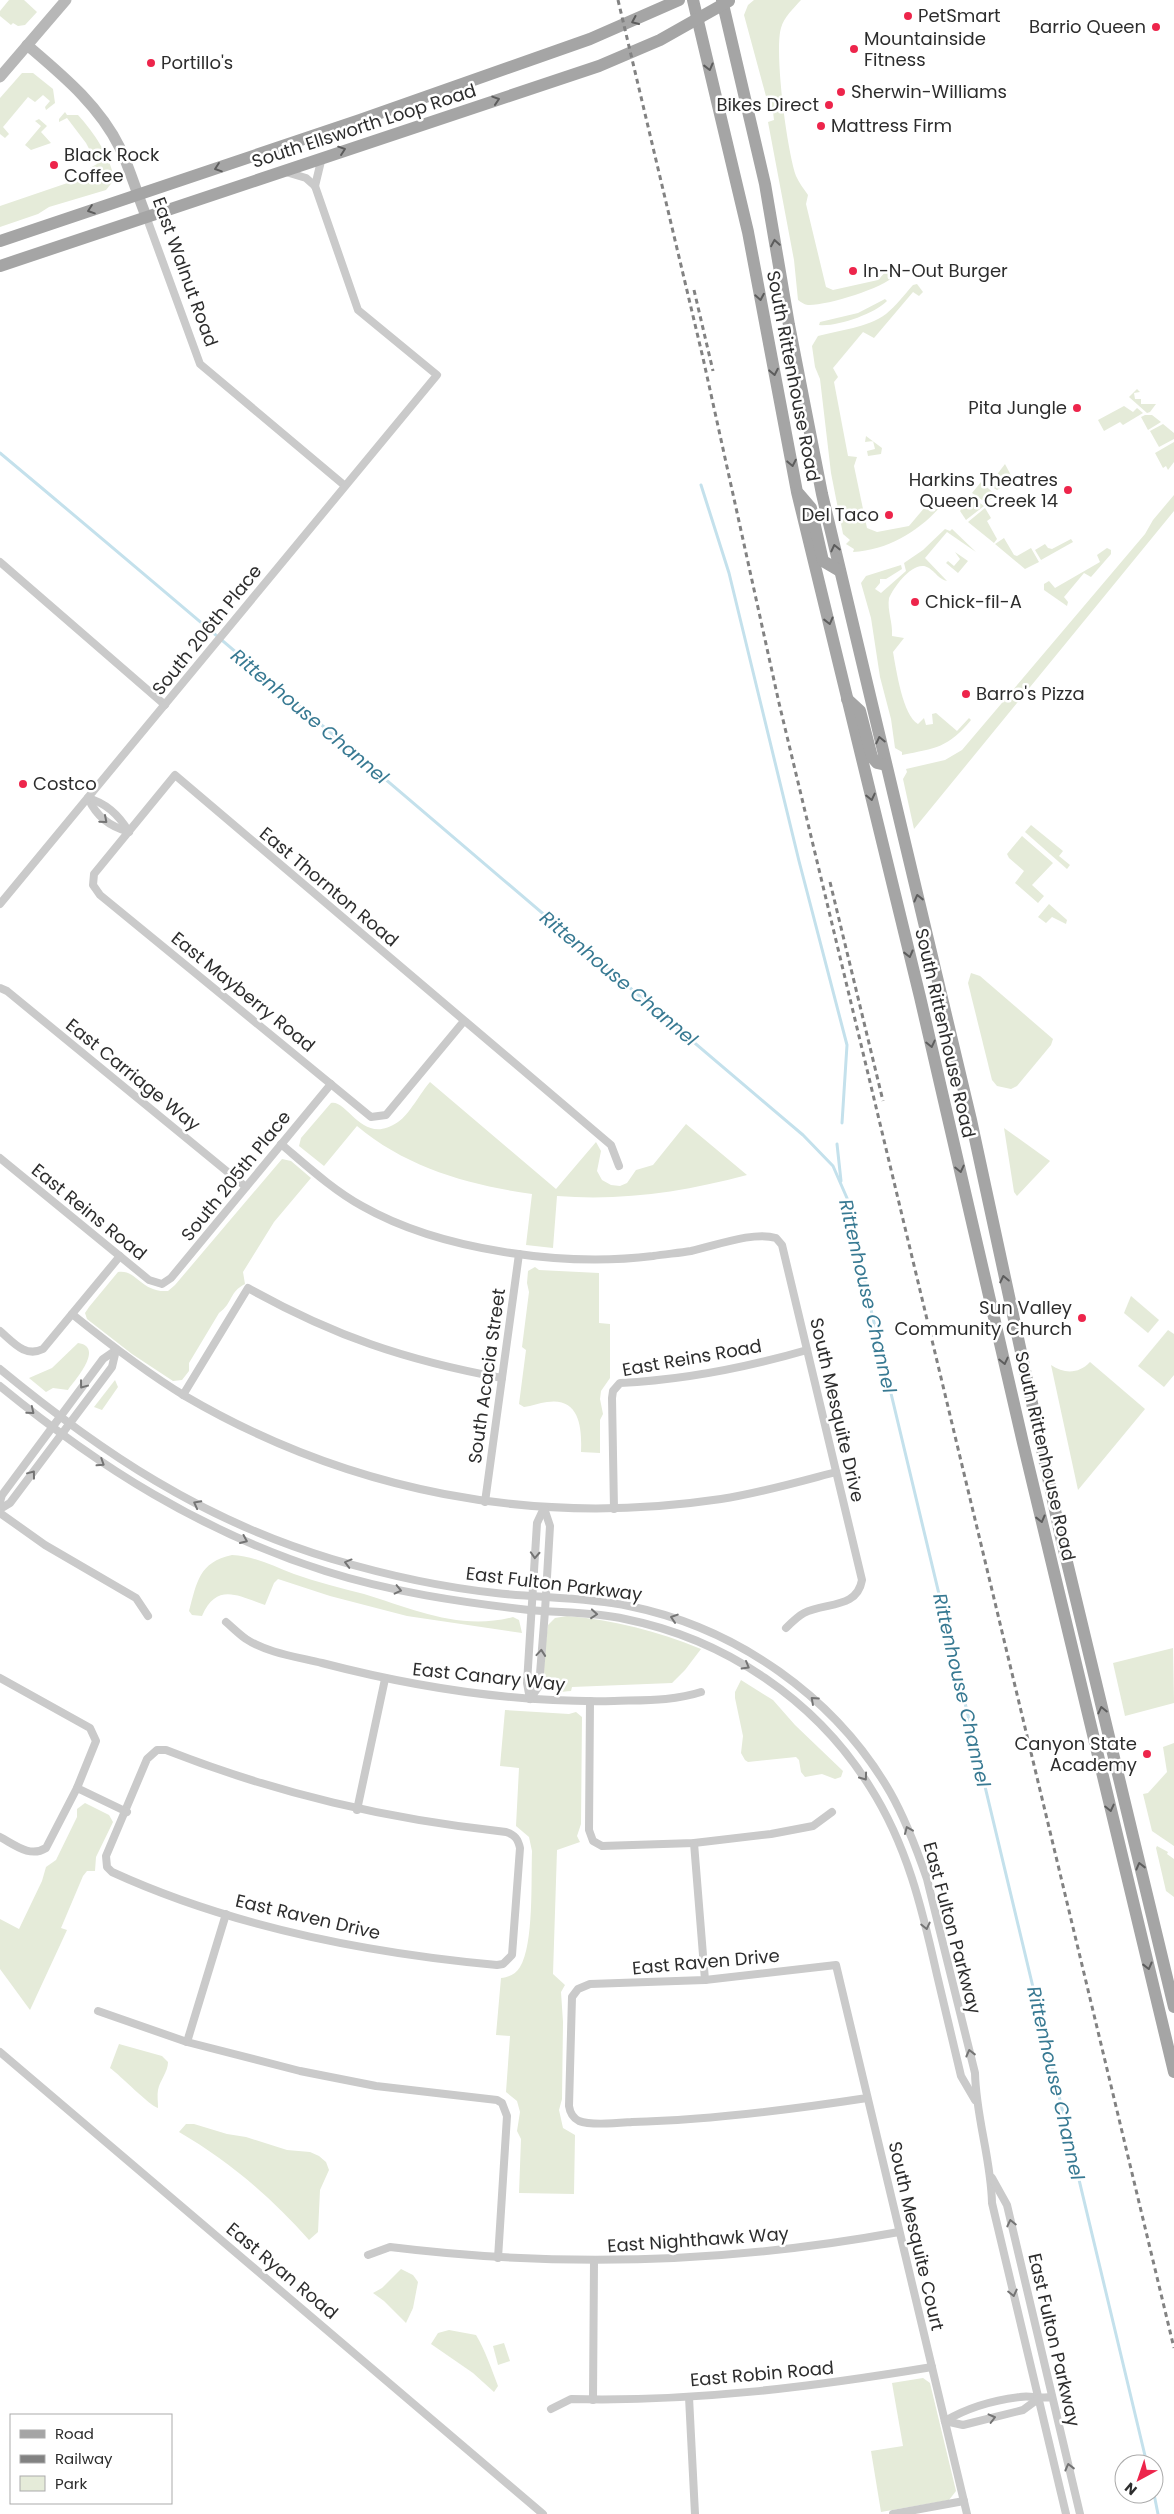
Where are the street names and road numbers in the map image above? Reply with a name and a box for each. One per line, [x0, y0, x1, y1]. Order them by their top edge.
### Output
street label: South Ellsworth Loop Road [249, 77, 479, 174]
street label: East Walnut Road [147, 194, 224, 350]
street label: South Rittenhouse Road [761, 268, 826, 484]
street label: South 206th Place [146, 559, 267, 700]
street label: East Thornton Road [254, 821, 404, 952]
street label: East Mayberry Road [166, 926, 321, 1057]
street label: South Rittenhouse Road [909, 926, 982, 1140]
street label: East Carriage Way [61, 1013, 206, 1137]
street label: South 205th Place [175, 1105, 296, 1246]
street label: East Reins Road [27, 1157, 152, 1266]
street label: South Acacia Street [462, 1287, 511, 1465]
street label: South Mesquite Drive [804, 1315, 871, 1504]
street label: East Reins Road [620, 1333, 764, 1382]
street label: South Rittenhouse Road [1009, 1349, 1082, 1563]
street label: East Fulton Parkway [465, 1560, 644, 1607]
street label: East Canary Way [411, 1656, 567, 1697]
street label: East Fulton Parkway [917, 1839, 987, 2017]
street label: East Raven Drive [233, 1888, 383, 1945]
street label: East Raven Drive [631, 1943, 781, 1980]
street label: South Mesquite Court [883, 2139, 950, 2333]
street label: East Ryan Road [221, 2217, 343, 2325]
street label: East Nighthawk Way [606, 2221, 790, 2258]
street label: East Fulton Parkway [1022, 2251, 1087, 2429]
street label: East Robin Road [689, 2355, 835, 2392]

